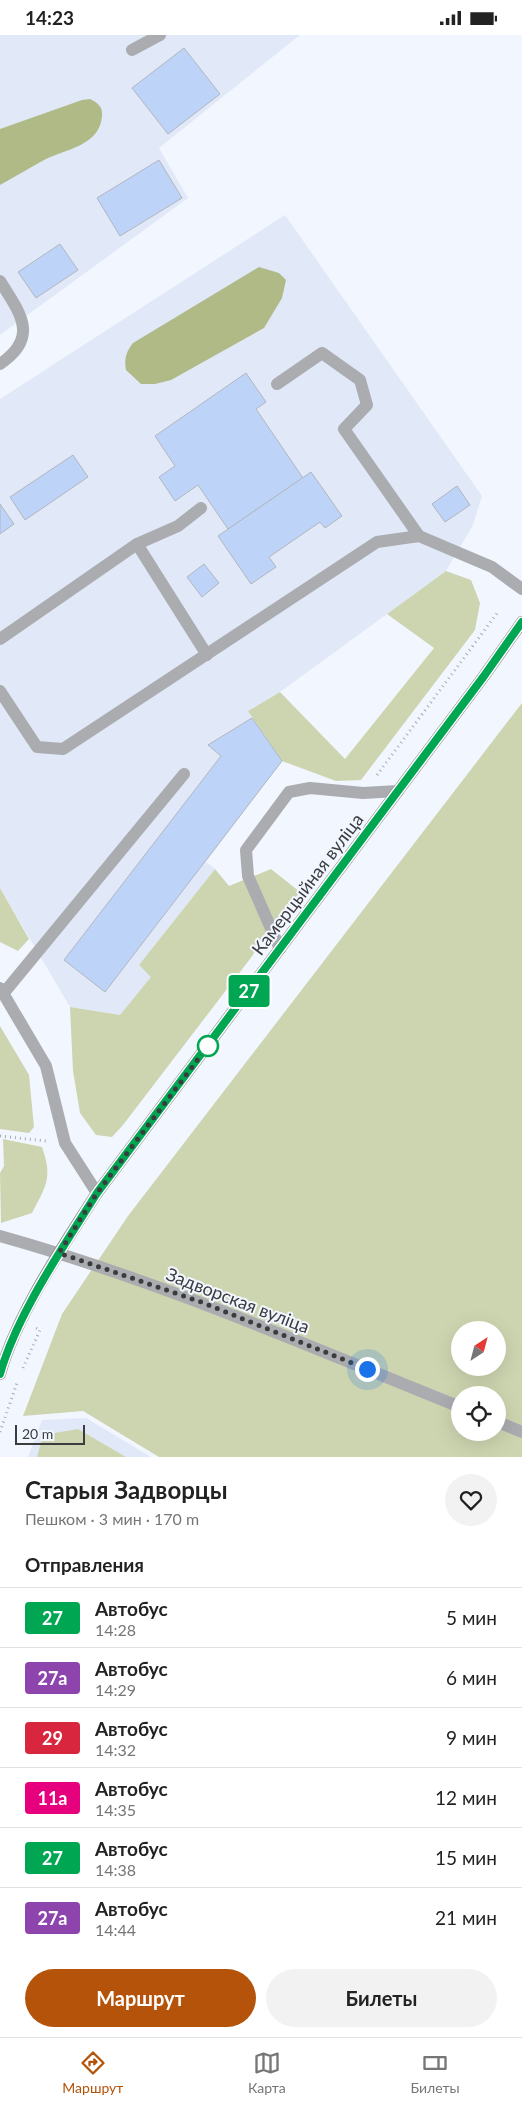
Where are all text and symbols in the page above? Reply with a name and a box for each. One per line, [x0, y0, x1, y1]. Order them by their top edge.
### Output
text: 14:23 [25, 6, 74, 29]
street label: Камерцыйная вуліца [247, 809, 367, 959]
line badge: 27 [226, 975, 272, 1007]
text: 27 [239, 980, 259, 1002]
unlabelled marker [197, 1035, 219, 1057]
street label: Задворская вуліца [163, 1263, 313, 1337]
north arrow [451, 1321, 506, 1376]
map controls [451, 1321, 506, 1441]
your location [355, 1357, 380, 1382]
button: locate [451, 1386, 506, 1441]
scale bar [15, 1422, 85, 1445]
text: 20 m [22, 1425, 53, 1442]
button: heart [445, 1474, 497, 1526]
text: Старыя Задворцы [25, 1475, 227, 1504]
text: Пешком · 3 мин · 170 m [25, 1509, 199, 1528]
text: Отправления [25, 1553, 144, 1576]
text: Автобус [95, 1597, 168, 1620]
text: 5 мин [446, 1606, 497, 1629]
text: 27 [42, 1607, 63, 1629]
text: 14:28 [95, 1620, 136, 1639]
text: Автобус [95, 1657, 168, 1680]
text: 6 мин [446, 1666, 497, 1689]
text: 27а [37, 1667, 68, 1689]
text: 14:29 [95, 1680, 136, 1699]
text: Автобус [95, 1717, 168, 1740]
text: 9 мин [446, 1726, 497, 1749]
text: 29 [42, 1727, 63, 1749]
text: 14:32 [95, 1740, 136, 1759]
text: Автобус [95, 1777, 168, 1800]
text: 12 мин [435, 1786, 497, 1809]
text: 11а [37, 1787, 68, 1809]
text: 14:35 [95, 1800, 136, 1819]
text: Автобус [95, 1837, 168, 1860]
text: 15 мин [435, 1846, 497, 1869]
text: 27 [42, 1847, 63, 1869]
text: 14:38 [95, 1860, 136, 1879]
text: Автобус [95, 1897, 168, 1920]
text: 21 мин [435, 1906, 497, 1929]
text: 27а [37, 1907, 68, 1929]
text: 14:44 [95, 1920, 136, 1939]
button: Маршрут [25, 1969, 256, 2027]
button: Билеты [266, 1969, 497, 2027]
tab: Маршрут [62, 2049, 123, 2096]
tab: Карта [248, 2049, 286, 2096]
tab: Билеты [410, 2049, 460, 2096]

